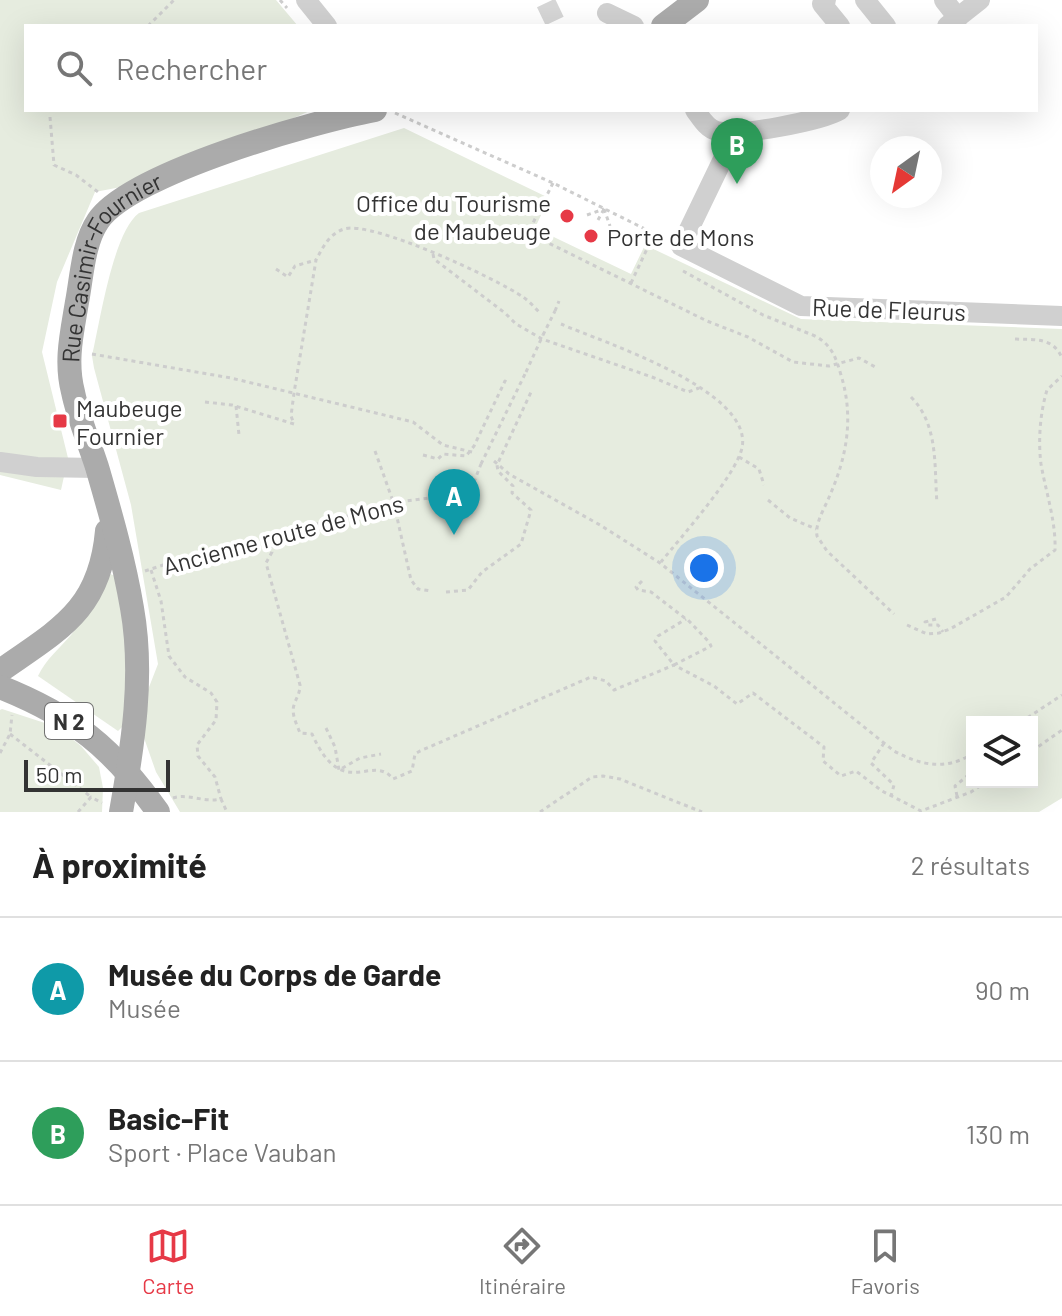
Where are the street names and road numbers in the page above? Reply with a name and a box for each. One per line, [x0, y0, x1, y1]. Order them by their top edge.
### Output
street label: Rue Casimir-Fournier [55, 165, 166, 363]
street label: Rue de Fleurus [812, 292, 966, 326]
street label: Ancienne route de Mons [159, 488, 407, 580]
road number: N 2 [45, 703, 93, 739]

